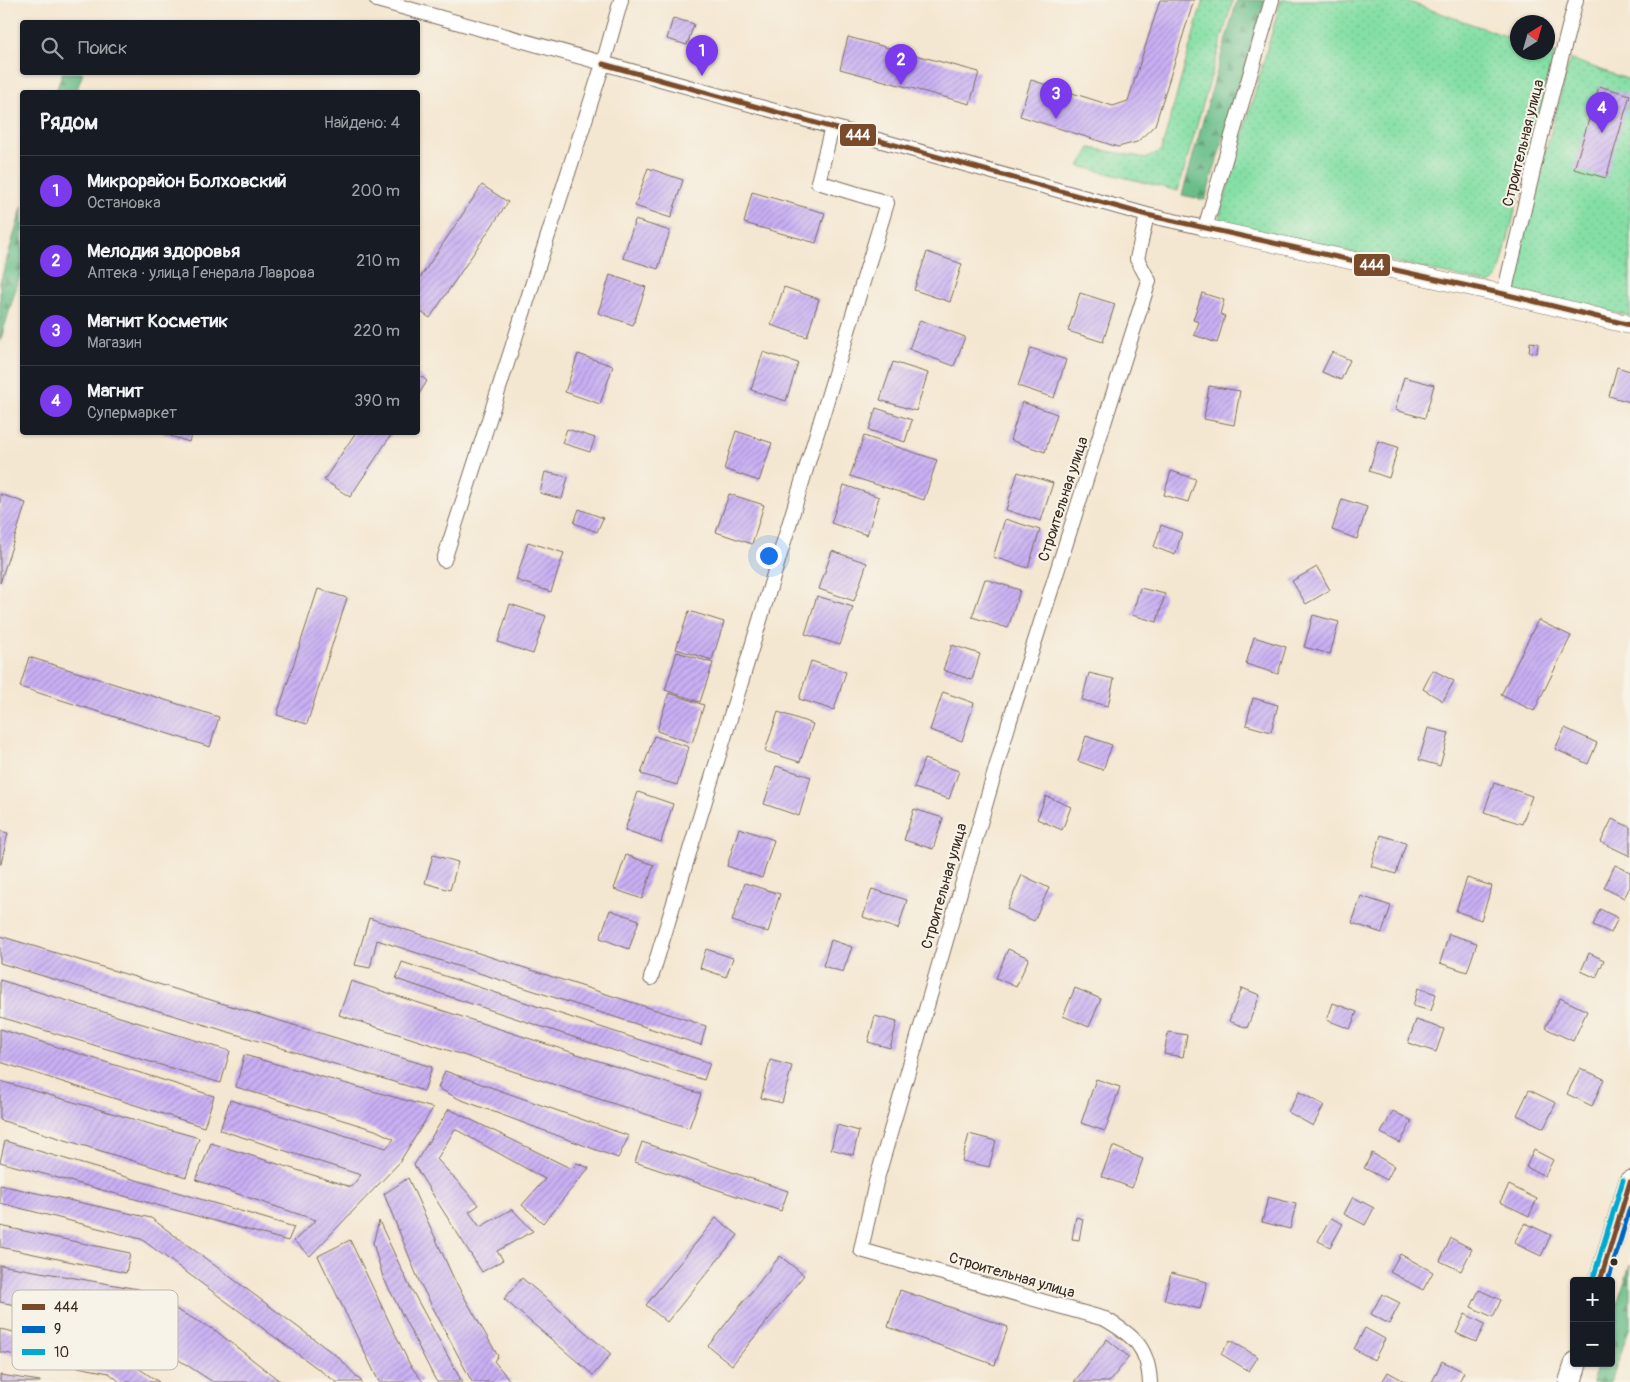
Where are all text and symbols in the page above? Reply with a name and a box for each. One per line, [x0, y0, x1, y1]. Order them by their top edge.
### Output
north arrow [1510, 15, 1555, 60]
search box [20, 20, 420, 75]
icon: search [38, 34, 66, 62]
pin: 1 [686, 35, 718, 76]
text: Поиск [78, 36, 128, 60]
pin: 2 [885, 44, 917, 85]
pin: 3 [1040, 78, 1072, 119]
street label: Строительная улица [1498, 78, 1548, 209]
pin: 4 [1586, 92, 1618, 133]
text: Рядом [40, 109, 98, 136]
text: Найдено: 4 [324, 113, 400, 133]
line badge: 444 [839, 123, 877, 147]
text: 444 [846, 127, 871, 144]
text: Микрорайон Болховский [87, 169, 287, 193]
text: 1 [53, 181, 59, 201]
text: 200 m [352, 181, 400, 201]
text: Остановка [87, 193, 161, 213]
text: Мелодия здоровья [87, 239, 240, 263]
text: 2 [52, 251, 60, 271]
text: 210 m [356, 251, 400, 271]
line badge: 444 [1353, 253, 1391, 277]
text: 444 [1360, 257, 1385, 274]
text: Аптека · улица Генерала Лаврова [87, 263, 315, 283]
text: Магнит Косметик [87, 309, 228, 333]
text: 3 [52, 321, 60, 341]
text: 220 m [354, 321, 400, 341]
text: Магазин [87, 333, 142, 353]
text: Магнит [87, 379, 143, 403]
text: 4 [51, 391, 61, 411]
text: 390 m [354, 391, 400, 411]
text: Супермаркет [87, 403, 177, 423]
street label: Строительная улица [1034, 434, 1093, 564]
your location [756, 543, 782, 569]
street label: Строительная улица [917, 821, 972, 951]
street label: Строительная улица [947, 1248, 1077, 1303]
unlabelled marker [1609, 1257, 1619, 1267]
map controls [1570, 1277, 1615, 1367]
button: + [1570, 1277, 1615, 1322]
legend [12, 1290, 178, 1370]
text: 444 [54, 1299, 78, 1316]
text: 9 [54, 1321, 61, 1338]
button: − [1570, 1322, 1615, 1367]
text: 10 [54, 1344, 69, 1361]

